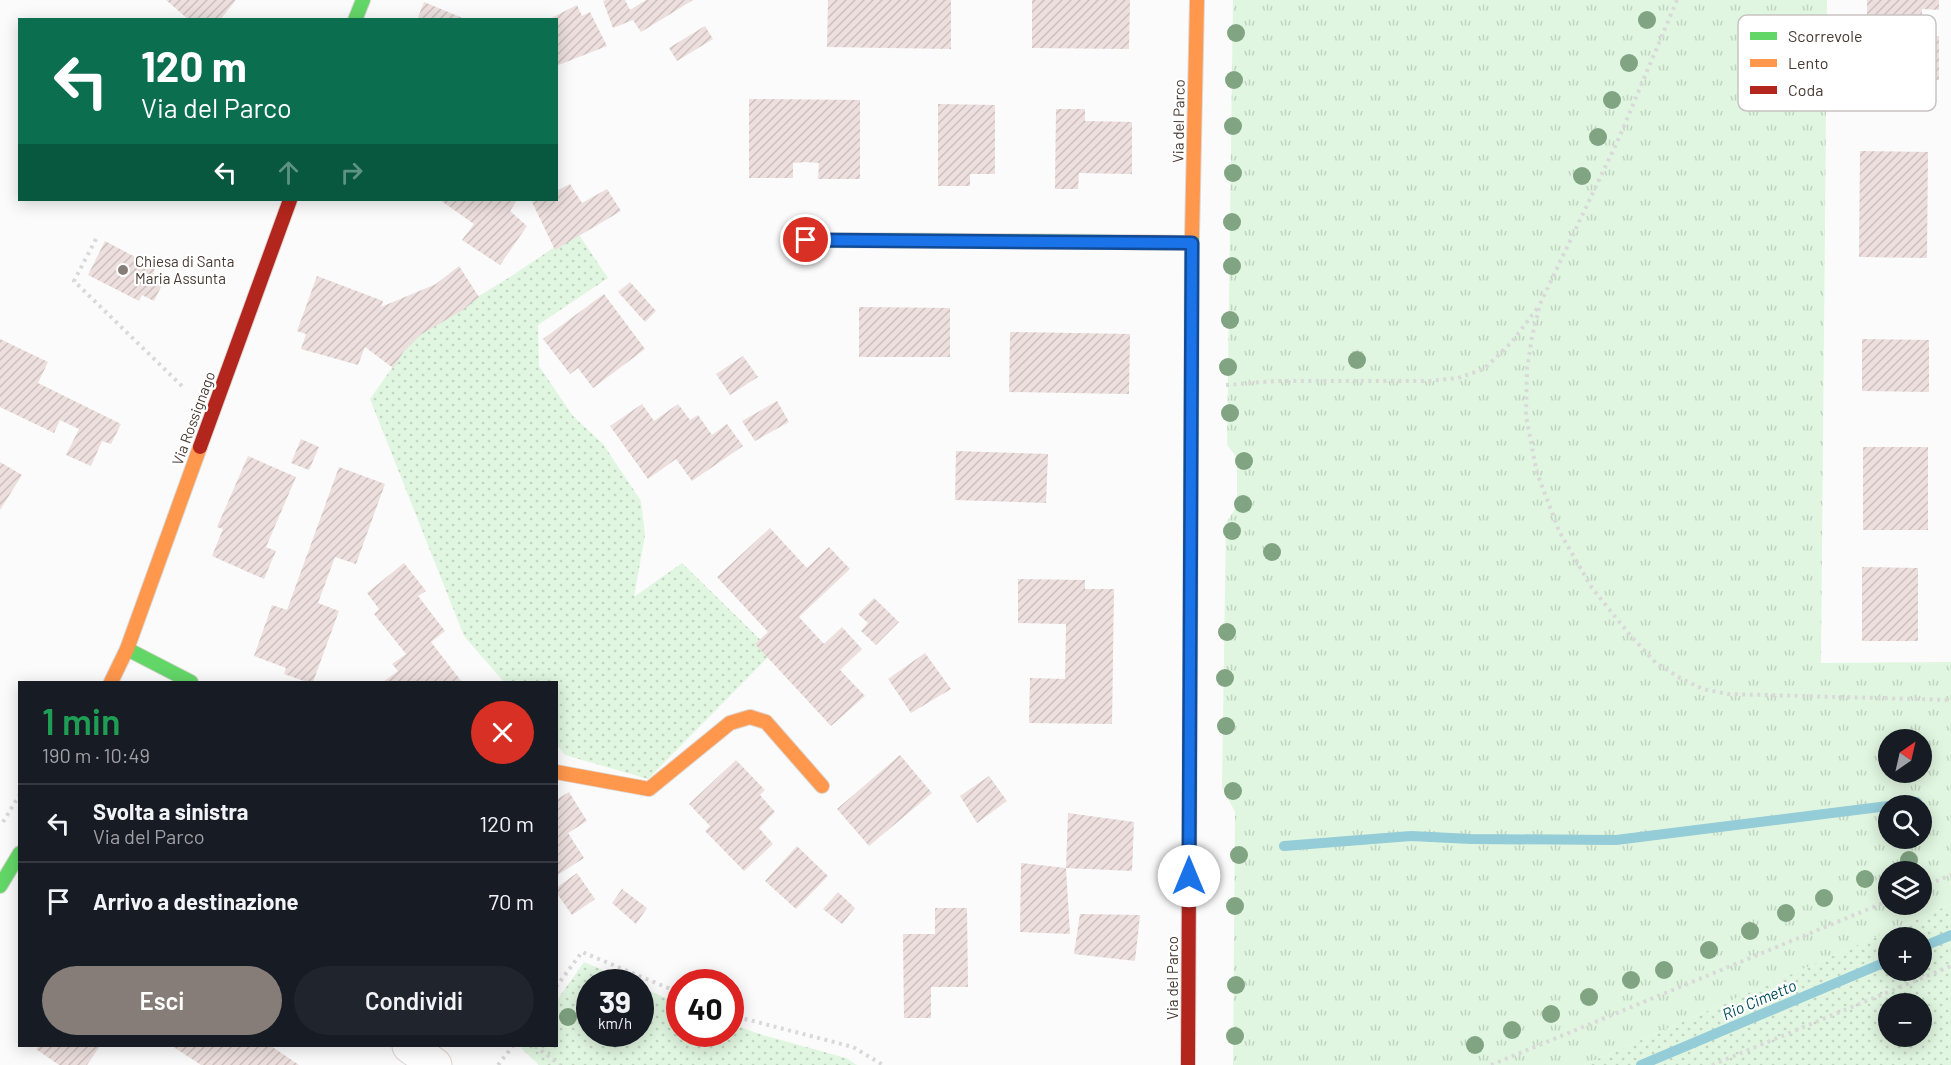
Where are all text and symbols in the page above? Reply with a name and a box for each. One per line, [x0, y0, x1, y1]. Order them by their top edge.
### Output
legend [1738, 15, 1936, 111]
text: Scorrevole [1788, 26, 1862, 45]
text: 120 m [141, 40, 247, 90]
icon: left [42, 42, 120, 120]
text: Lento [1788, 53, 1829, 72]
street label: Via del Parco [1168, 79, 1188, 163]
text: Coda [1788, 80, 1823, 99]
text: Via del Parco [141, 91, 292, 123]
icon: left [209, 156, 242, 189]
icon: ahead [272, 156, 305, 189]
icon: right [335, 156, 368, 189]
pin [780, 214, 831, 265]
icon: arrive [789, 223, 822, 256]
place label: Chiesa di Santa Maria Assunta [135, 252, 234, 287]
marker: Chiesa di Santa Maria Assunta [116, 263, 130, 277]
street label: Via Rossignago [168, 369, 218, 467]
text: 1 min [42, 699, 121, 742]
button: close [471, 701, 534, 764]
north arrow [1878, 729, 1932, 783]
map controls [1878, 729, 1932, 1047]
text: 190 m · 10:49 [42, 743, 150, 767]
button: search [1878, 795, 1932, 849]
text: Svolta a sinistra [93, 798, 248, 824]
icon: left [42, 807, 75, 840]
text: 120 m [479, 810, 534, 836]
text: Via del Parco [93, 824, 205, 848]
position arrow [1157, 844, 1221, 908]
button: layers [1878, 861, 1932, 915]
icon: arrive [42, 885, 75, 918]
text: Arrivo a destinazione [93, 888, 299, 914]
text: 70 m [489, 888, 534, 914]
button: + [1878, 927, 1932, 981]
street label: Via del Parco [1163, 936, 1181, 1020]
button: Esci [42, 966, 282, 1035]
button: Condividi [294, 966, 534, 1035]
speed limit sign: 40 [666, 969, 744, 1047]
water label: Rio Cimetto [1719, 975, 1799, 1023]
text: 39 [599, 983, 631, 1019]
button: − [1878, 993, 1932, 1047]
text: km/h [598, 1014, 632, 1032]

